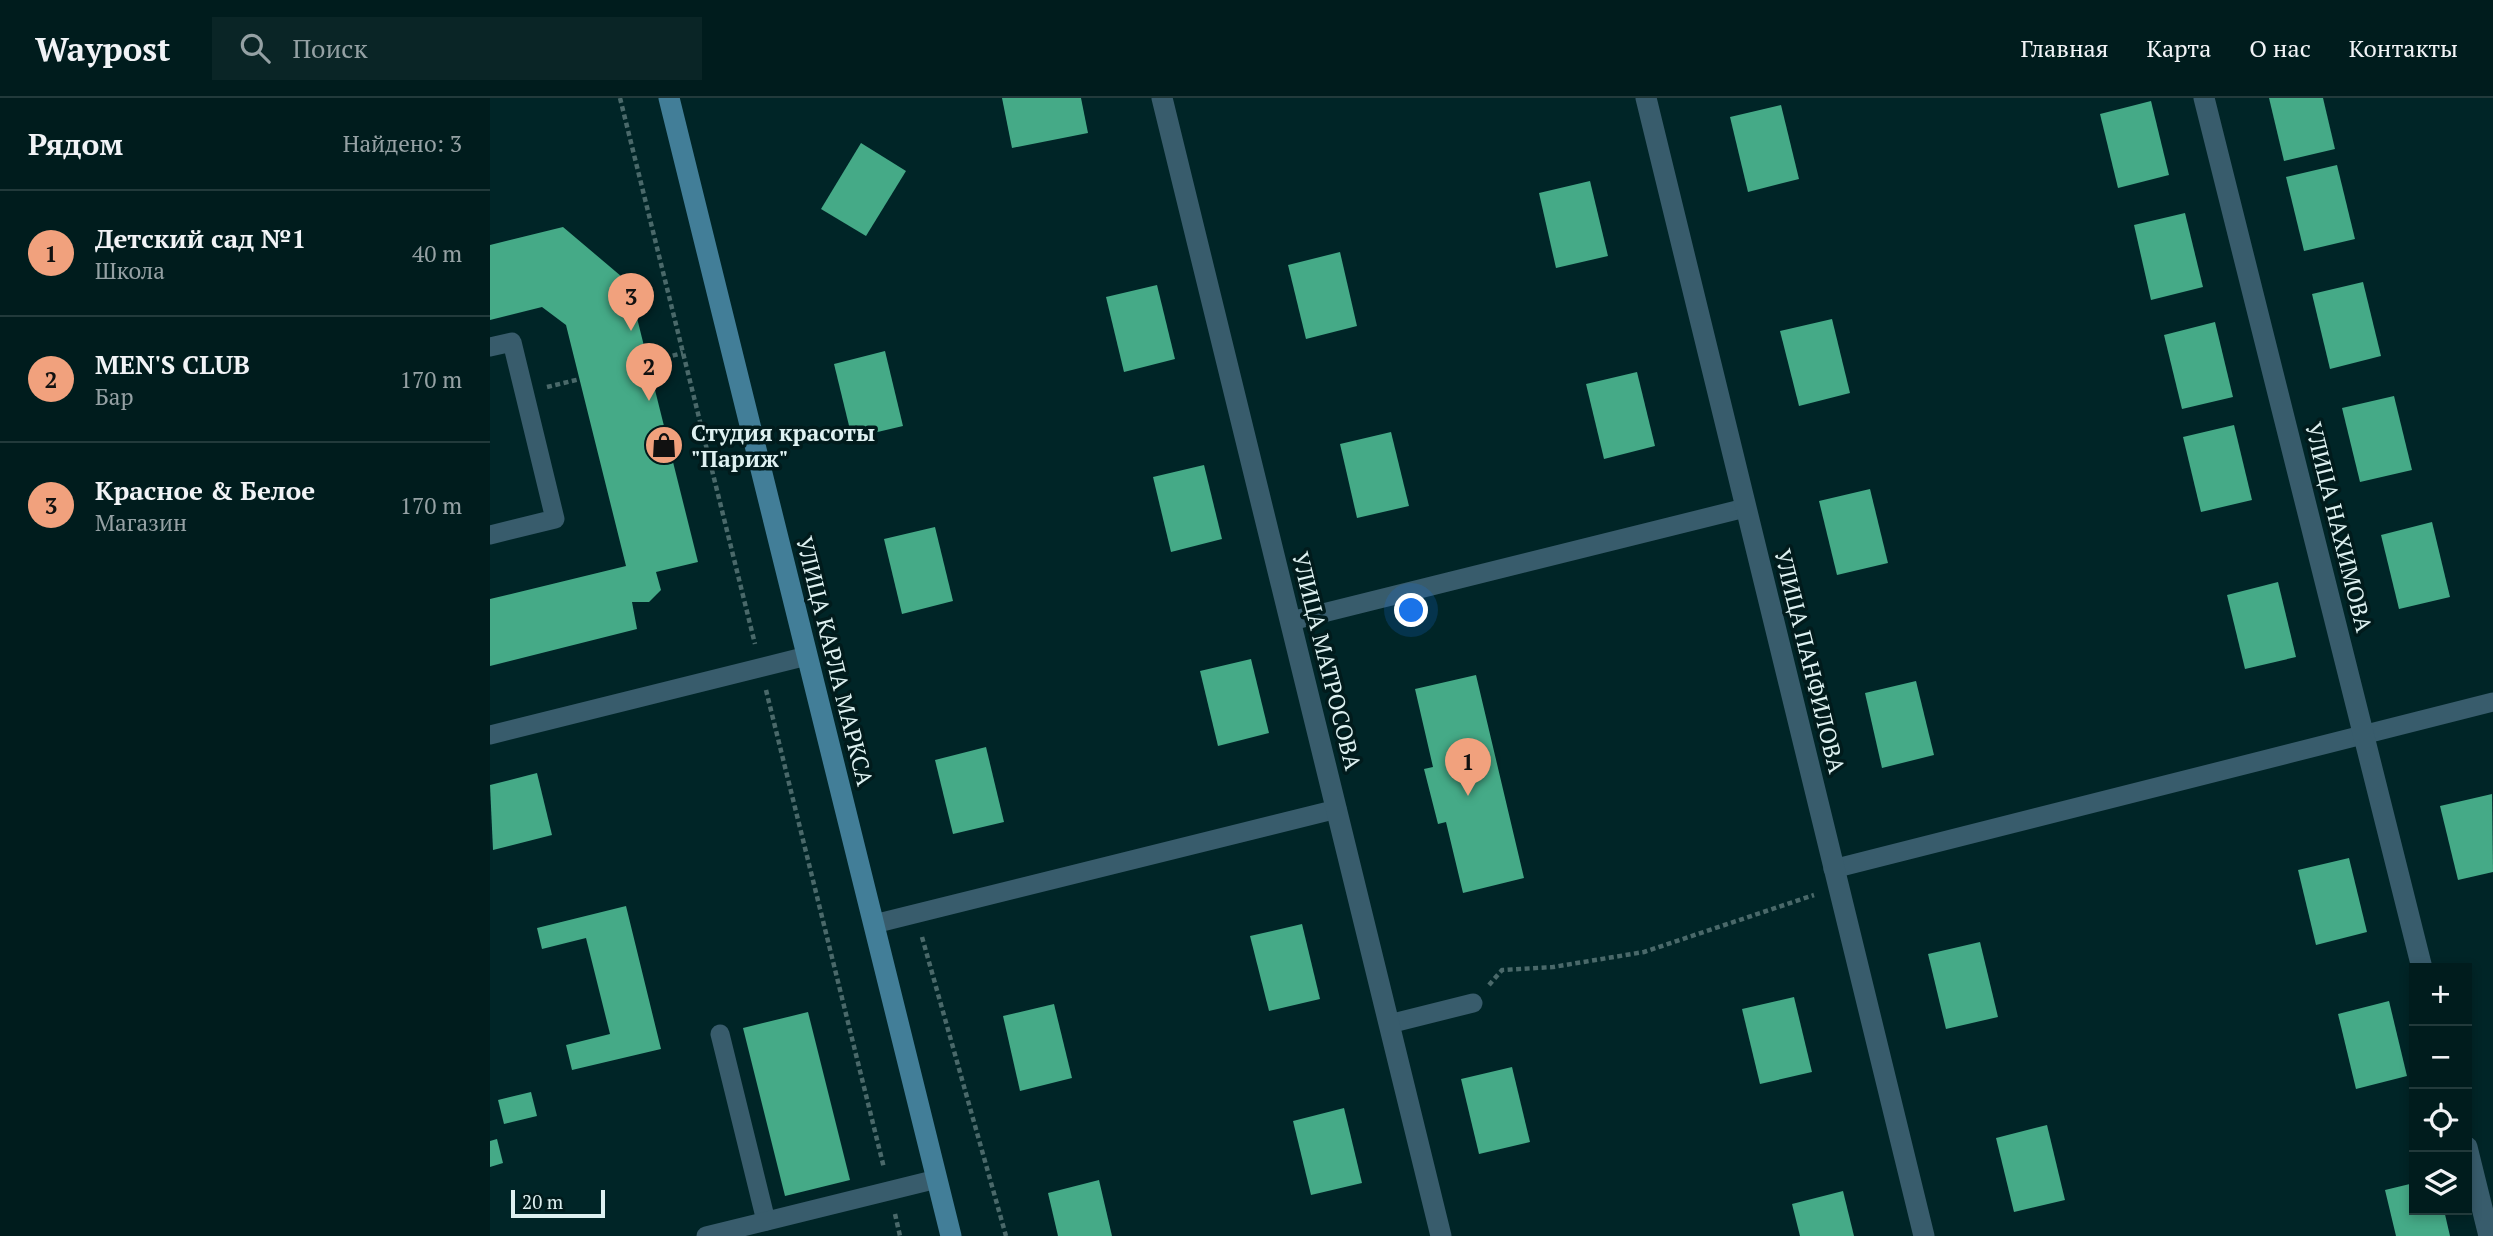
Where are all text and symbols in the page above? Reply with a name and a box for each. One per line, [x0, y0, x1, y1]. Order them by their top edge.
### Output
search box [212, 17, 702, 80]
text: Waypost [35, 27, 170, 70]
icon: search [236, 29, 274, 67]
text: Поиск [292, 31, 368, 65]
text: Главная [2020, 32, 2108, 64]
text: Карта [2146, 32, 2211, 64]
text: О нас [2249, 32, 2311, 64]
text: Контакты [2349, 32, 2458, 64]
text: Рядом [28, 124, 123, 164]
text: Найдено: 3 [343, 128, 462, 159]
text: Детский сад №1 [95, 221, 306, 255]
text: 1 [45, 238, 58, 269]
text: 40 m [412, 238, 462, 269]
text: Школа [95, 255, 165, 286]
pin: 3 [608, 273, 654, 331]
pin: 2 [626, 343, 672, 401]
text: MEN'S CLUB [95, 347, 250, 381]
text: 2 [45, 364, 58, 395]
text: 170 m [400, 364, 462, 395]
text: Бар [95, 381, 133, 412]
place label: Студия красоты "Париж" [691, 417, 875, 474]
street label: УЛИЦА НАХИМОВА [2298, 419, 2380, 635]
shop icon: Студия красоты "Париж" [643, 424, 685, 466]
text: Красное & Белое [95, 473, 315, 507]
text: 3 [45, 490, 58, 521]
text: 170 m [400, 490, 462, 521]
text: Магазин [95, 507, 187, 538]
street label: УЛИЦА КАРЛА МАРКСА [789, 533, 881, 789]
street label: УЛИЦА ПАНФИЛОВА [1767, 546, 1853, 777]
street label: УЛИЦА МАТРОСОВА [1285, 549, 1369, 774]
your location [1394, 593, 1428, 627]
pin: 1 [1445, 738, 1491, 796]
map controls [2409, 963, 2472, 1215]
button: + [2409, 963, 2472, 1026]
button: − [2409, 1026, 2472, 1089]
button: locate [2409, 1089, 2472, 1152]
button: layers [2409, 1152, 2472, 1215]
scale bar [511, 1187, 606, 1219]
text: 20 m [522, 1189, 563, 1214]

